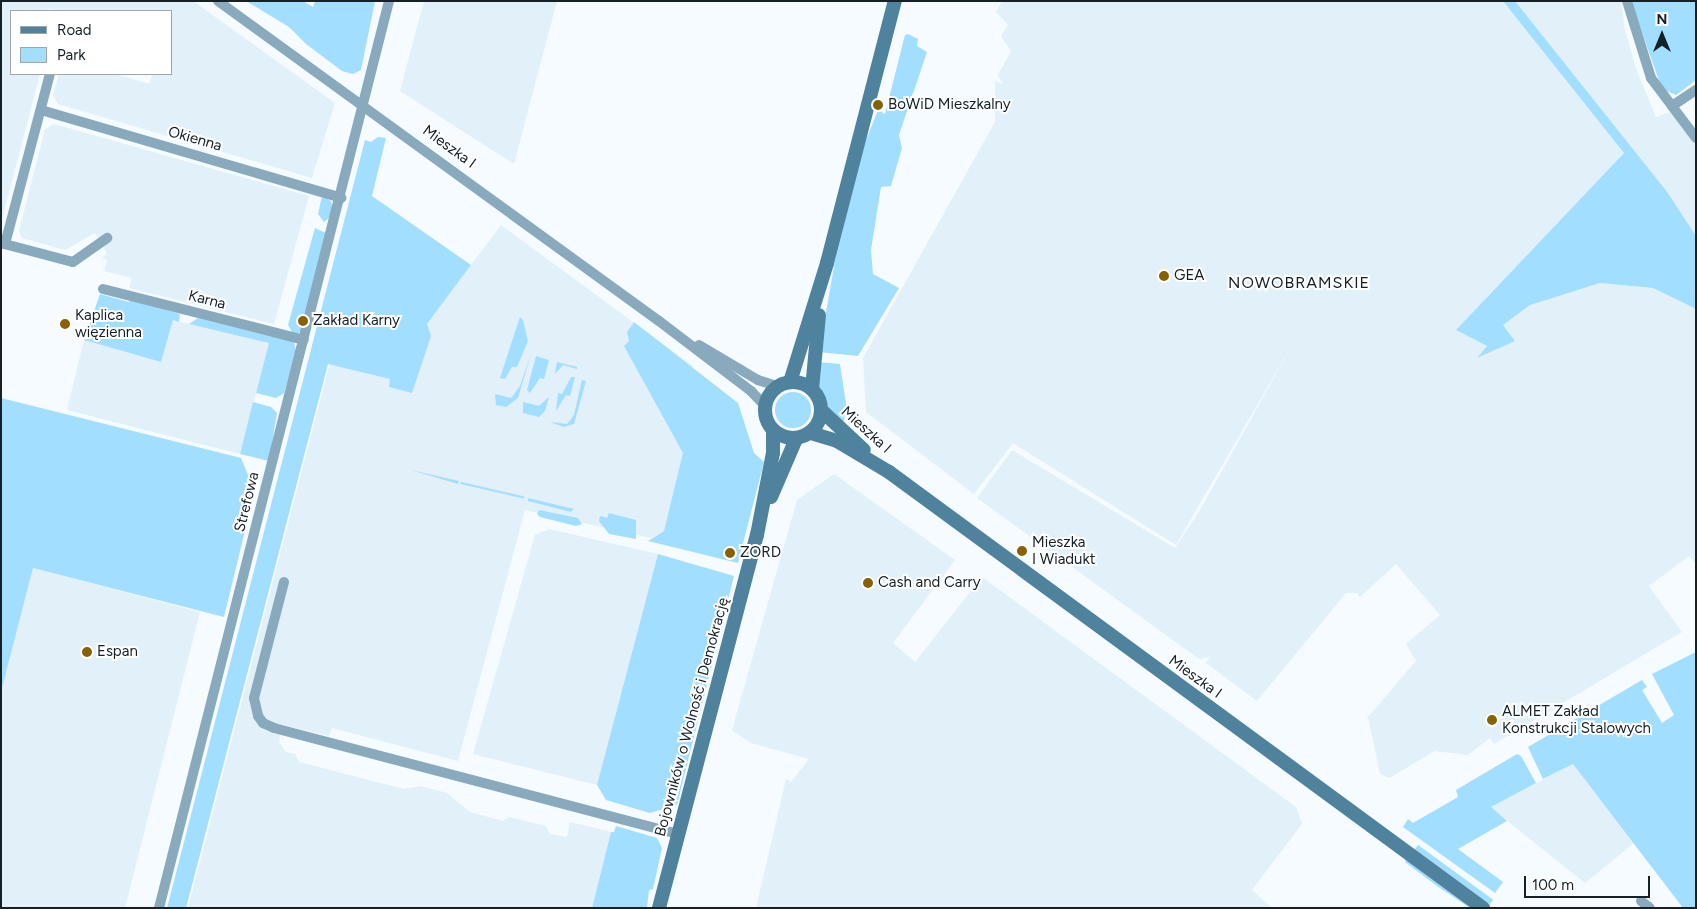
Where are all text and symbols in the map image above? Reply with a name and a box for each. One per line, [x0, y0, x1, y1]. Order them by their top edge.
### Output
legend [10, 10, 172, 75]
north arrow [1637, 10, 1687, 60]
text: N [1657, 11, 1667, 28]
text: Road [57, 21, 92, 39]
text: Park [57, 46, 86, 64]
place label: BoWiD Mieszkalny [888, 96, 1011, 114]
marker: BoWiD Mieszkalny [872, 99, 884, 111]
street label: Mieszka I [419, 122, 479, 172]
street label: Okienna [166, 123, 224, 155]
place label: GEA [1174, 267, 1204, 285]
marker: GEA [1158, 270, 1170, 282]
district label: NOWOBRAMSKIE [1226, 273, 1372, 293]
street label: Karna [187, 287, 227, 313]
place label: Kaplica więzienna [75, 306, 142, 341]
place label: Zakład Karny [313, 312, 400, 330]
marker: Zakład Karny [297, 315, 309, 327]
marker: Kaplica więzienna [59, 318, 71, 330]
street label: Mieszka I [837, 403, 895, 457]
street label: Strefowa [231, 470, 263, 534]
place label: Mieszka I Wiadukt [1032, 533, 1095, 568]
place label: ZORD [740, 544, 781, 562]
marker: Mieszka I Wiadukt [1016, 545, 1028, 557]
marker: ZORD [724, 547, 736, 559]
place label: Cash and Carry [878, 574, 981, 592]
marker: Cash and Carry [862, 577, 874, 589]
street label: Bojowników o Wolność i Demokrację [651, 596, 733, 838]
place label: Espan [97, 643, 138, 661]
marker: Espan [81, 646, 93, 658]
street label: Mieszka I [1165, 652, 1225, 702]
place label: ALMET Zakład Konstrukcji Stalowych [1502, 702, 1651, 737]
marker: ALMET Zakład Konstrukcji Stalowych [1486, 714, 1498, 726]
scale bar [1527, 866, 1653, 898]
text: 100 m [1532, 876, 1574, 894]

